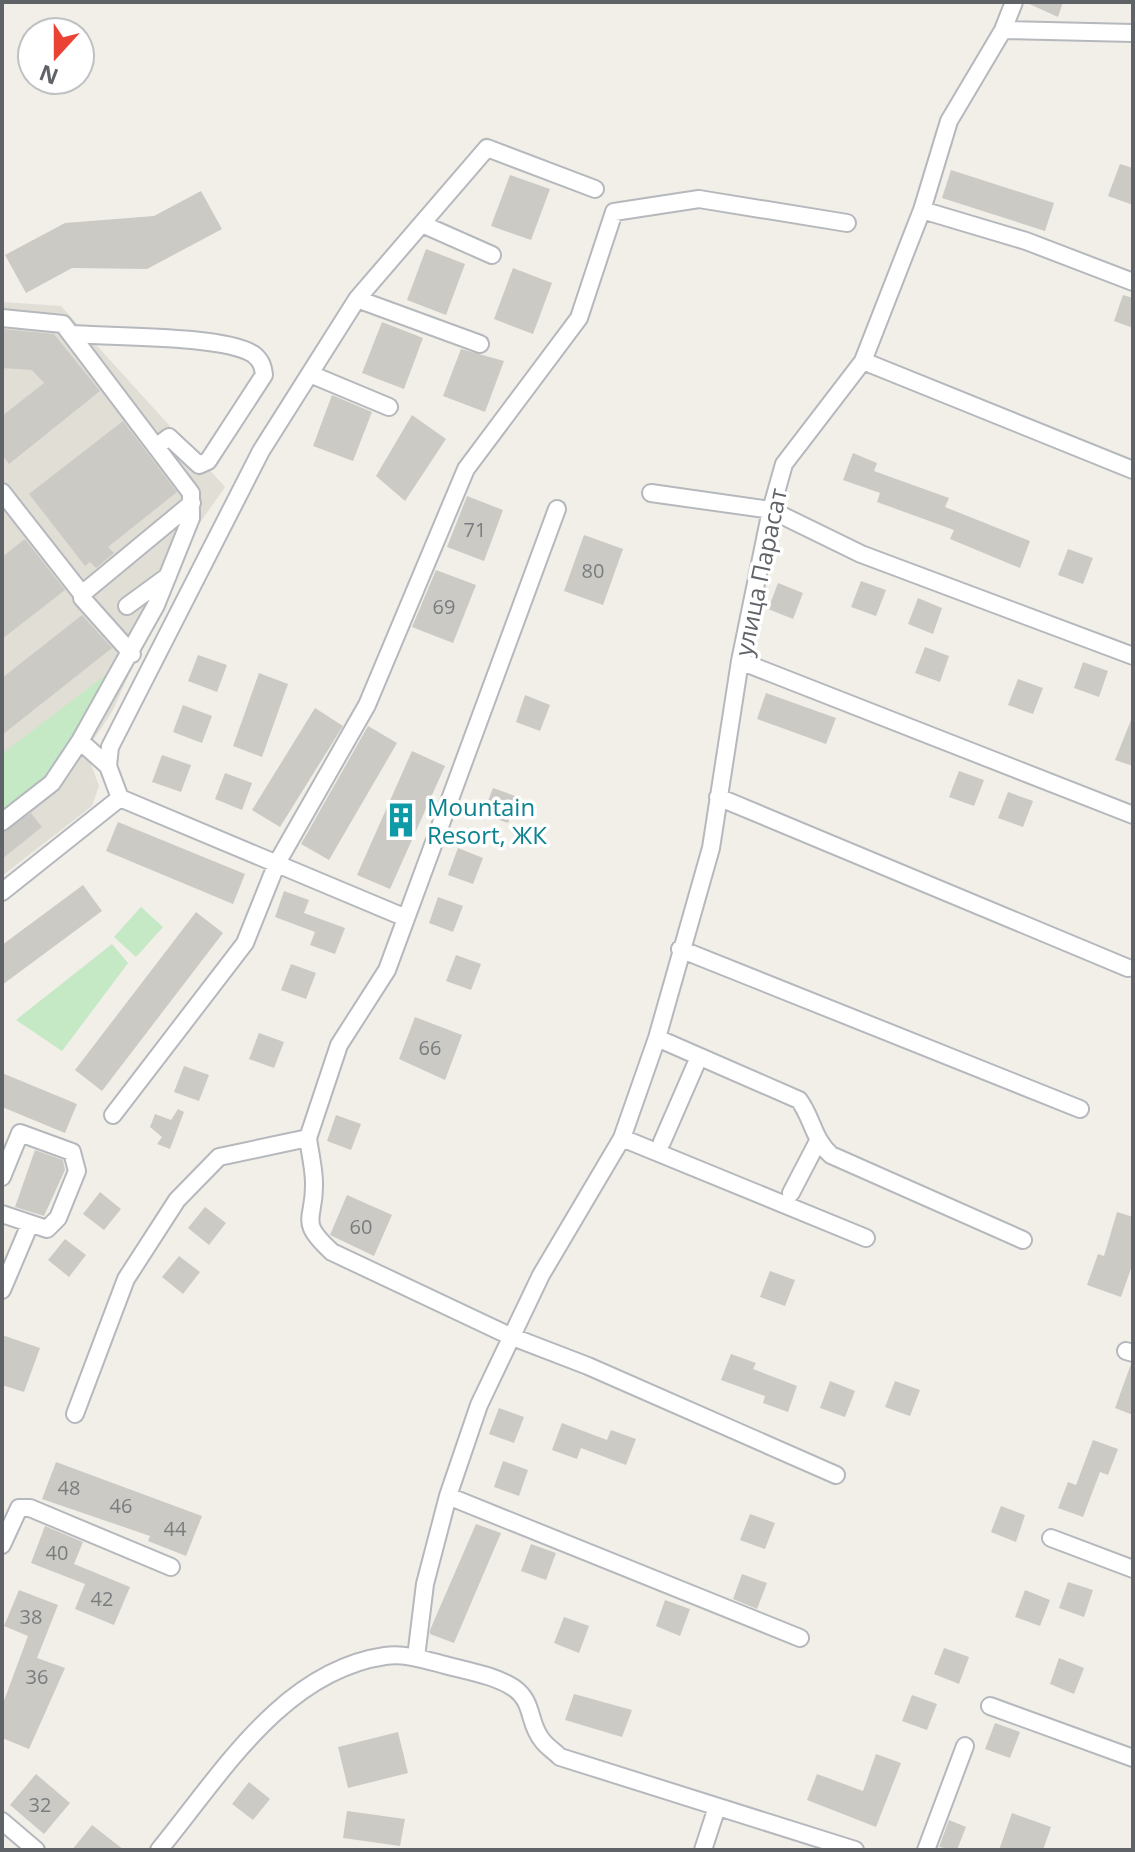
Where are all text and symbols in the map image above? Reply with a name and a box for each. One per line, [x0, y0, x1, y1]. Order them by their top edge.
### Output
north arrow [16, 16, 96, 96]
text: N [35, 58, 62, 93]
street label: улица Парасат [726, 485, 794, 659]
house number: 71 [464, 516, 486, 543]
house number: 80 [582, 557, 604, 584]
house number: 69 [433, 593, 455, 620]
place label: Mountain Resort, ЖК [427, 790, 547, 851]
building icon: Mountain Resort, ЖК [382, 801, 420, 839]
house number: 66 [419, 1034, 441, 1061]
house number: 60 [350, 1213, 372, 1240]
house number: 48 [58, 1474, 80, 1501]
house number: 46 [110, 1492, 132, 1519]
house number: 44 [164, 1515, 187, 1542]
house number: 40 [46, 1539, 68, 1566]
house number: 42 [91, 1585, 113, 1612]
house number: 38 [20, 1603, 42, 1630]
house number: 36 [26, 1663, 48, 1690]
house number: 32 [29, 1791, 51, 1818]

